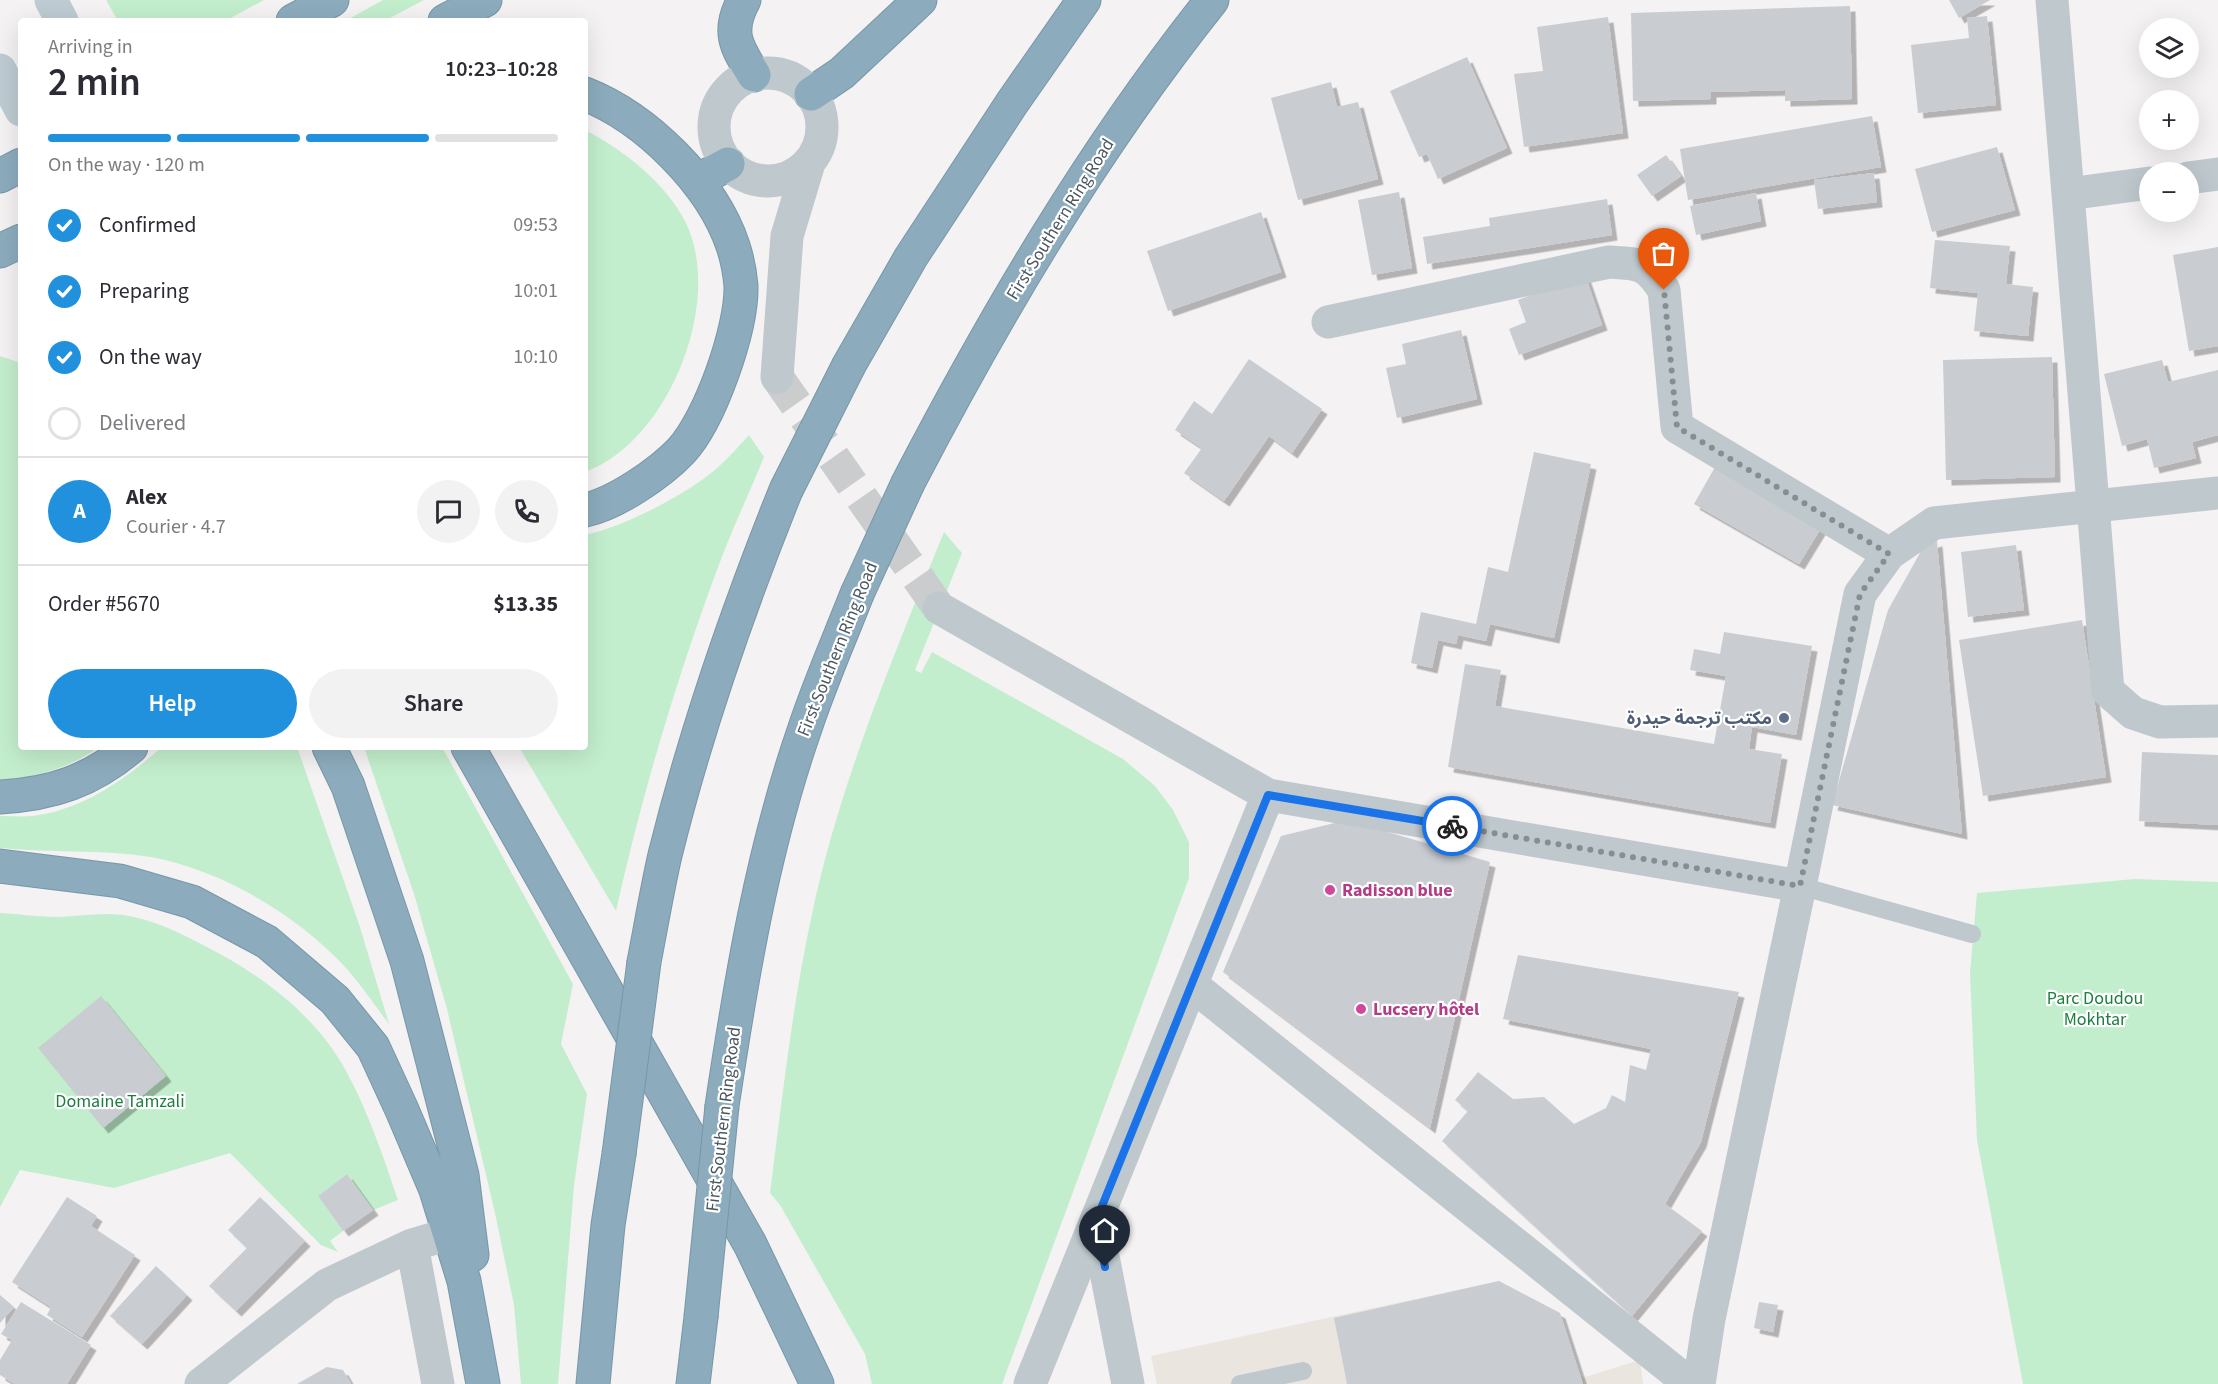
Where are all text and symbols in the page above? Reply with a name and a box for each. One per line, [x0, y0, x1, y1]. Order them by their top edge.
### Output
map controls [2139, 18, 2199, 222]
button: layers [2139, 18, 2199, 78]
text: Arriving in [48, 33, 133, 61]
text: 10:23–10:28 [445, 53, 558, 85]
text: 2 min [48, 55, 141, 111]
button: + [2139, 90, 2199, 150]
street label: First Southern Ring Road [1001, 134, 1120, 305]
text: On the way · 120 m [48, 151, 205, 179]
button: − [2139, 162, 2199, 222]
icon: check [48, 209, 81, 242]
text: Confirmed [99, 209, 196, 241]
text: 09:53 [513, 211, 558, 239]
pin [1638, 228, 1689, 290]
icon: bag [1647, 237, 1680, 270]
icon: check [48, 275, 81, 308]
text: Preparing [99, 275, 189, 307]
text: 10:01 [513, 277, 558, 305]
icon: check [48, 341, 81, 374]
text: On the way [99, 341, 202, 373]
text: 10:10 [513, 343, 558, 371]
text: Delivered [99, 407, 186, 439]
button: chat [417, 480, 480, 543]
button: phone [495, 480, 558, 543]
text: Alex [126, 481, 167, 513]
text: A [73, 495, 86, 527]
text: Courier · 4.7 [126, 513, 226, 541]
street label: First Southern Ring Road [791, 558, 884, 740]
text: Order #5670 [48, 588, 160, 620]
text: $13.35 [493, 588, 558, 620]
button: Help [48, 669, 297, 738]
button: Share [309, 669, 558, 738]
place label: مكتب ترجمة حيدرة [1627, 706, 1772, 731]
marker: مكتب ترجمة حيدرة [1777, 711, 1791, 725]
courier [1422, 796, 1482, 856]
icon: bike [1436, 810, 1469, 843]
place label: Radisson blue [1342, 878, 1453, 903]
marker: Radisson blue [1323, 883, 1337, 897]
park label: Parc Doudou Mokhtar [2047, 986, 2143, 1032]
place label: Lucsery hôtel [1373, 997, 1479, 1022]
marker: Lucsery hôtel [1354, 1002, 1368, 1016]
street label: First Southern Ring Road [700, 1025, 747, 1213]
park label: Domaine Tamzali [55, 1089, 185, 1114]
pin [1079, 1205, 1130, 1267]
icon: home [1088, 1214, 1121, 1247]

